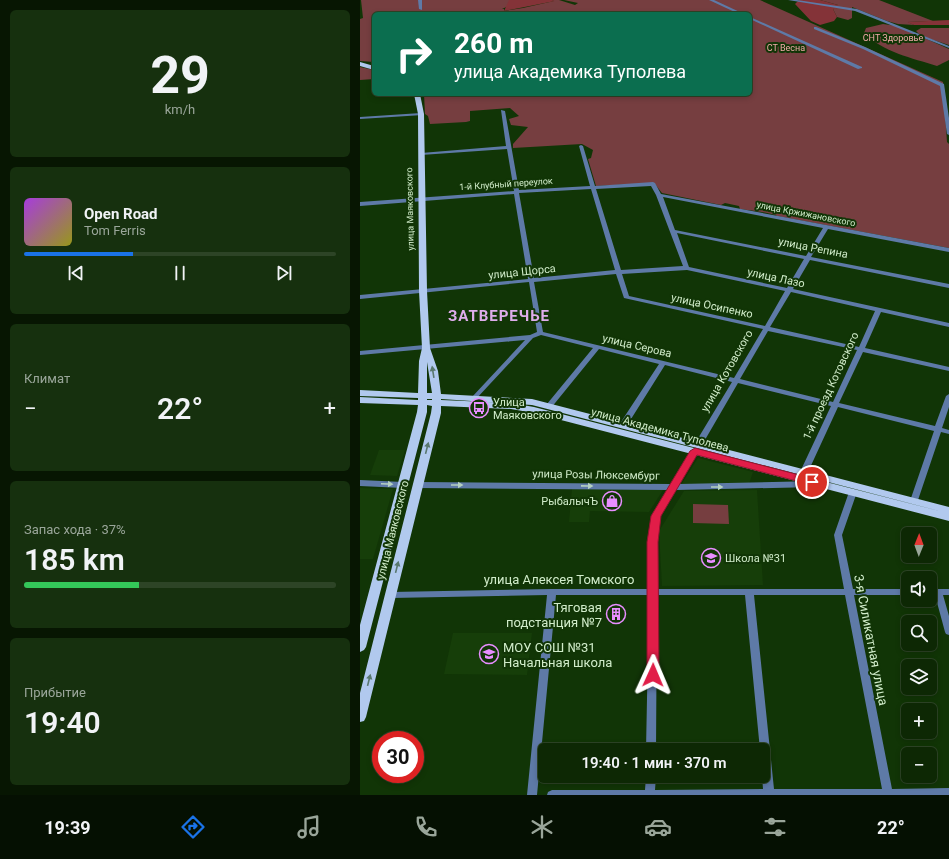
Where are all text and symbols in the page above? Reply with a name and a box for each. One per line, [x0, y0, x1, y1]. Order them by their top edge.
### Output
text: 260 m [454, 27, 533, 60]
icon: right [388, 28, 440, 80]
park label: СНТ Здоровье [863, 33, 923, 43]
park label: СТ Весна [767, 43, 805, 53]
text: 29 [150, 45, 210, 106]
text: улица Академика Туполева [454, 61, 686, 82]
text: km/h [165, 102, 195, 117]
street label: улица Маяковского [404, 167, 416, 251]
street label: 1-й Клубный переулок [459, 176, 553, 192]
street label: улица Кржижановского [756, 200, 856, 228]
text: Open Road [84, 205, 158, 223]
text: Tom Ferris [84, 223, 146, 238]
street label: улица Репина [777, 235, 849, 261]
icon: previous [65, 262, 87, 284]
icon: pause [169, 262, 191, 284]
icon: next [273, 262, 295, 284]
street label: улица Щорса [488, 262, 556, 282]
street label: улица Лазо [746, 266, 806, 290]
street label: улица Осипенко [670, 291, 754, 321]
district label: ЗАТВЕРЕЧЬЕ [448, 307, 550, 325]
street label: улица Котовского [698, 328, 756, 414]
street label: 1-й проезд Котовского [800, 330, 862, 442]
street label: улица Серова [601, 332, 673, 360]
one-way arrow [430, 365, 436, 378]
text: Климат [24, 371, 70, 386]
text: 22° [157, 391, 203, 426]
text: − [24, 396, 37, 421]
text: + [324, 396, 336, 421]
place label: Улица Маяковского [493, 396, 562, 422]
bus stop icon: Улица Маяковского [468, 397, 490, 419]
street label: улица Академика Туполева [590, 405, 730, 455]
one-way arrow [424, 442, 430, 454]
pin [795, 465, 829, 499]
street label: улица Розы Люксембург [532, 467, 660, 483]
icon: arrive [801, 471, 823, 493]
street label: улица Маяковского [374, 479, 412, 581]
one-way arrow [381, 481, 394, 487]
one-way arrow [451, 482, 464, 488]
one-way arrow [581, 483, 594, 489]
one-way arrow [711, 484, 724, 490]
shop icon: РыбалычЪ [601, 490, 623, 512]
place label: РыбалычЪ [541, 495, 598, 508]
text: Запас хода · 37% [24, 522, 126, 537]
north arrow [901, 527, 937, 563]
map controls [901, 527, 937, 783]
text: 185 km [24, 542, 125, 577]
school or university icon: Школа №31 [700, 547, 722, 569]
place label: Школа №31 [725, 552, 786, 565]
one-way arrow [395, 561, 401, 573]
button: sound [901, 571, 937, 607]
street label: улица Алексея Томского [484, 572, 634, 587]
street label: 3-я Силикатная улица [851, 573, 891, 707]
place label: Тяговая подстанция №7 [506, 600, 602, 630]
building icon: Тяговая подстанция №7 [605, 603, 627, 625]
button: search [901, 615, 937, 651]
place label: МОУ СОШ №31 Начальная школа [503, 640, 612, 670]
school or university icon: МОУ СОШ №31 Начальная школа [478, 643, 500, 665]
position arrow [632, 654, 674, 696]
button: layers [901, 659, 937, 695]
one-way arrow [367, 673, 373, 686]
text: Прибытие [24, 685, 86, 700]
button: + [901, 703, 937, 739]
text: 19:40 [24, 705, 101, 740]
speed limit sign: 30 [372, 731, 424, 783]
button: − [901, 747, 937, 783]
text: 19:40 · 1 мин · 370 m [581, 754, 727, 772]
icon: directions [179, 813, 207, 841]
icon: music [295, 813, 323, 841]
icon: phone [412, 813, 440, 841]
icon: climate [528, 813, 556, 841]
icon: car [644, 813, 672, 841]
icon: filters [761, 813, 789, 841]
text: 19:39 [44, 817, 91, 838]
text: 22° [877, 817, 905, 838]

